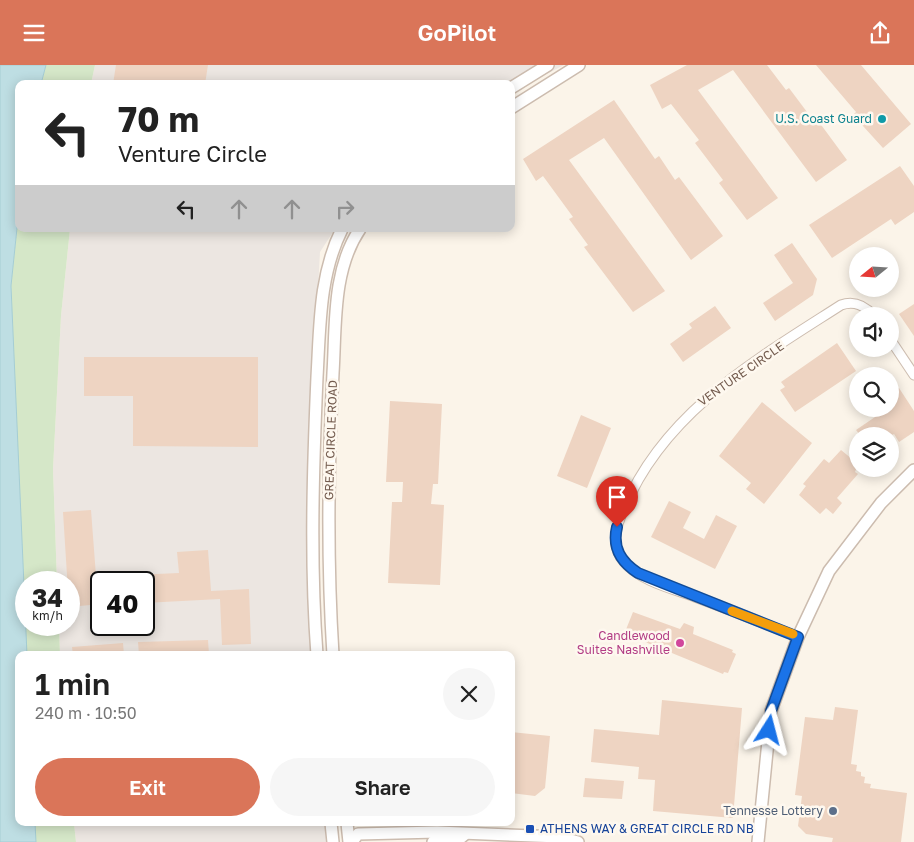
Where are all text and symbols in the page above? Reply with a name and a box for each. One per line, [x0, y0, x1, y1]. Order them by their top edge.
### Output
icon: menu [20, 19, 48, 47]
text: GoPilot [418, 19, 496, 46]
icon: share [866, 19, 894, 47]
text: 70 m [118, 98, 199, 140]
icon: left [35, 100, 100, 165]
place label: U.S. Coast Guard [775, 111, 872, 126]
marker: U.S. Coast Guard [876, 113, 888, 125]
text: Venture Circle [118, 140, 267, 167]
icon: left [172, 195, 200, 223]
icon: ahead [225, 195, 253, 223]
icon: ahead [278, 195, 306, 223]
icon: right [331, 195, 359, 223]
north arrow [849, 247, 899, 297]
map controls [849, 247, 899, 477]
button: sound [849, 307, 899, 357]
street label: VENTURE CIRCLE [695, 338, 787, 409]
button: search [849, 367, 899, 417]
street label: GREAT CIRCLE ROAD [321, 380, 340, 500]
button: layers [849, 427, 899, 477]
pin [596, 476, 638, 527]
icon: arrive [603, 483, 631, 511]
speed limit sign: 40 [90, 571, 155, 636]
text: 34 [32, 582, 63, 613]
text: km/h [32, 608, 63, 623]
place label: Candlewood Suites Nashville [577, 628, 670, 657]
marker: Candlewood Suites Nashville [674, 637, 686, 649]
text: 1 min [35, 666, 110, 702]
button: close [443, 668, 495, 720]
text: 240 m · 10:50 [35, 703, 137, 723]
position arrow [742, 703, 794, 755]
button: Exit [35, 758, 260, 816]
button: Share [270, 758, 495, 816]
place label: Tennesse Lottery [723, 803, 823, 818]
marker: Tennesse Lottery [827, 805, 839, 817]
place label: ATHENS WAY & GREAT CIRCLE RD NB [540, 821, 754, 836]
marker: ATHENS WAY & GREAT CIRCLE RD NB [524, 823, 536, 835]

